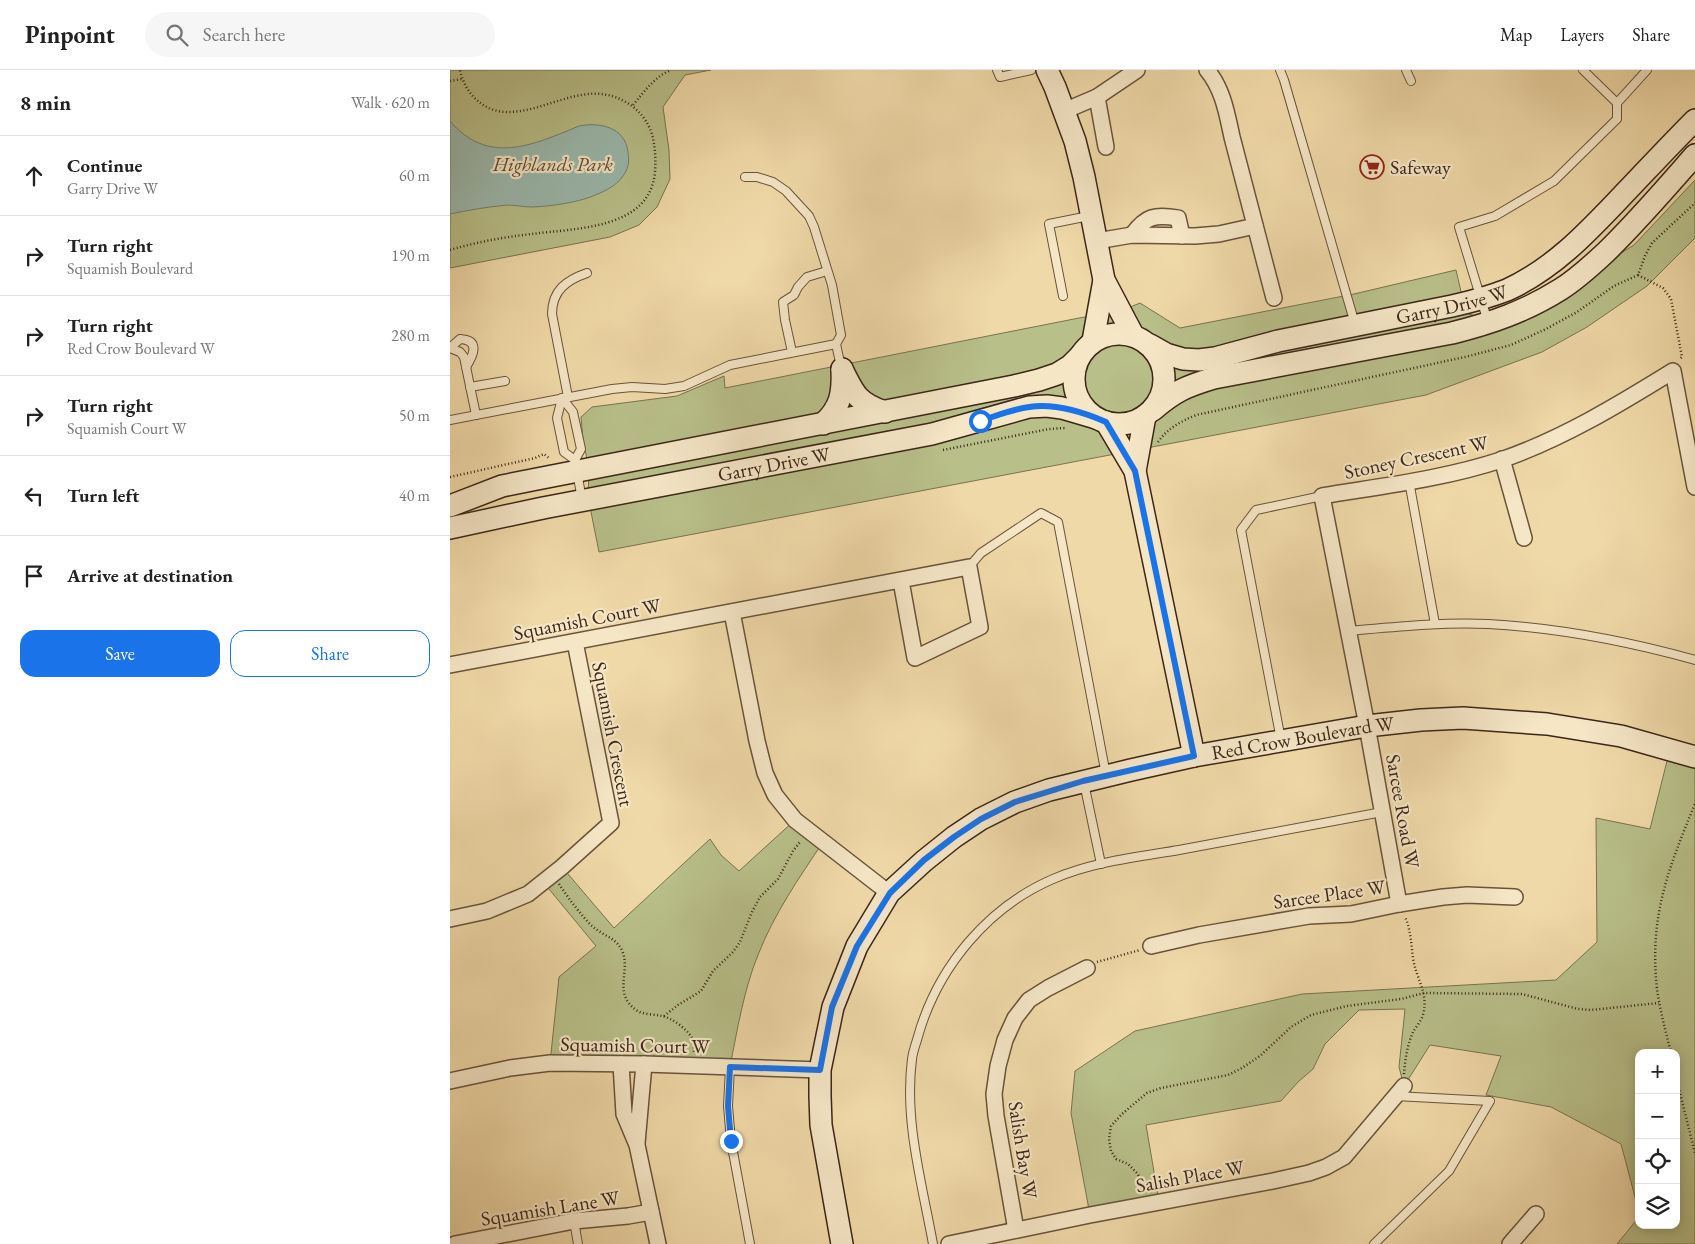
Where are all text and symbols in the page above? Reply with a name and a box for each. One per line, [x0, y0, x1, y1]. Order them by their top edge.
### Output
search box [145, 12, 495, 57]
text: Pinpoint [25, 19, 115, 50]
icon: search [163, 21, 191, 49]
text: Search here [203, 22, 285, 47]
text: Map [1500, 23, 1532, 46]
text: Layers [1560, 23, 1604, 46]
text: Share [1632, 23, 1670, 46]
text: 8 min [20, 89, 71, 116]
text: Walk · 620 m [351, 92, 430, 113]
park label: Highlands Park [492, 151, 613, 177]
text: Continue [67, 153, 142, 178]
supermarket icon: Safeway [1359, 154, 1385, 180]
place label: Safeway [1390, 154, 1451, 180]
icon: ahead [20, 162, 48, 190]
text: 60 m [399, 165, 430, 186]
text: Garry Drive W [67, 178, 158, 199]
text: Turn right [67, 233, 153, 258]
icon: right [20, 242, 48, 270]
text: 190 m [391, 245, 430, 266]
text: Squamish Boulevard [67, 258, 193, 279]
street label: Garry Drive W [1394, 278, 1512, 330]
text: Turn right [67, 313, 153, 338]
icon: right [20, 322, 48, 350]
text: 280 m [391, 325, 430, 346]
text: Red Crow Boulevard W [67, 338, 215, 359]
text: Turn right [67, 393, 153, 418]
icon: right [20, 402, 48, 430]
text: 50 m [399, 405, 430, 426]
route start [969, 410, 992, 433]
text: Squamish Court W [67, 418, 187, 439]
street label: Stoney Crescent W [1342, 429, 1491, 485]
street label: Garry Drive W [715, 441, 833, 488]
icon: left [20, 482, 48, 510]
text: Turn left [67, 483, 139, 508]
text: 40 m [399, 485, 430, 506]
icon: arrive [20, 562, 48, 590]
text: Arrive at destination [67, 563, 233, 588]
street label: Squamish Court W [511, 592, 663, 646]
button: Save [20, 630, 220, 677]
button: Share [230, 630, 430, 677]
street label: Squamish Crescent [586, 659, 640, 809]
street label: Red Crow Boulevard W [1209, 710, 1396, 766]
street label: Sarcee Road W [1380, 752, 1426, 871]
street label: Sarcee Place W [1271, 873, 1387, 915]
street label: Squamish Court W [560, 1031, 711, 1059]
map controls [1635, 1049, 1680, 1229]
button: + [1635, 1049, 1680, 1094]
button: − [1635, 1094, 1680, 1139]
street label: Salish Bay W [1002, 1099, 1044, 1201]
route end [720, 1130, 743, 1153]
button: locate [1635, 1139, 1680, 1184]
street label: Salish Place W [1134, 1154, 1247, 1198]
street label: Squamish Lane W [479, 1184, 622, 1232]
button: layers [1635, 1184, 1680, 1229]

